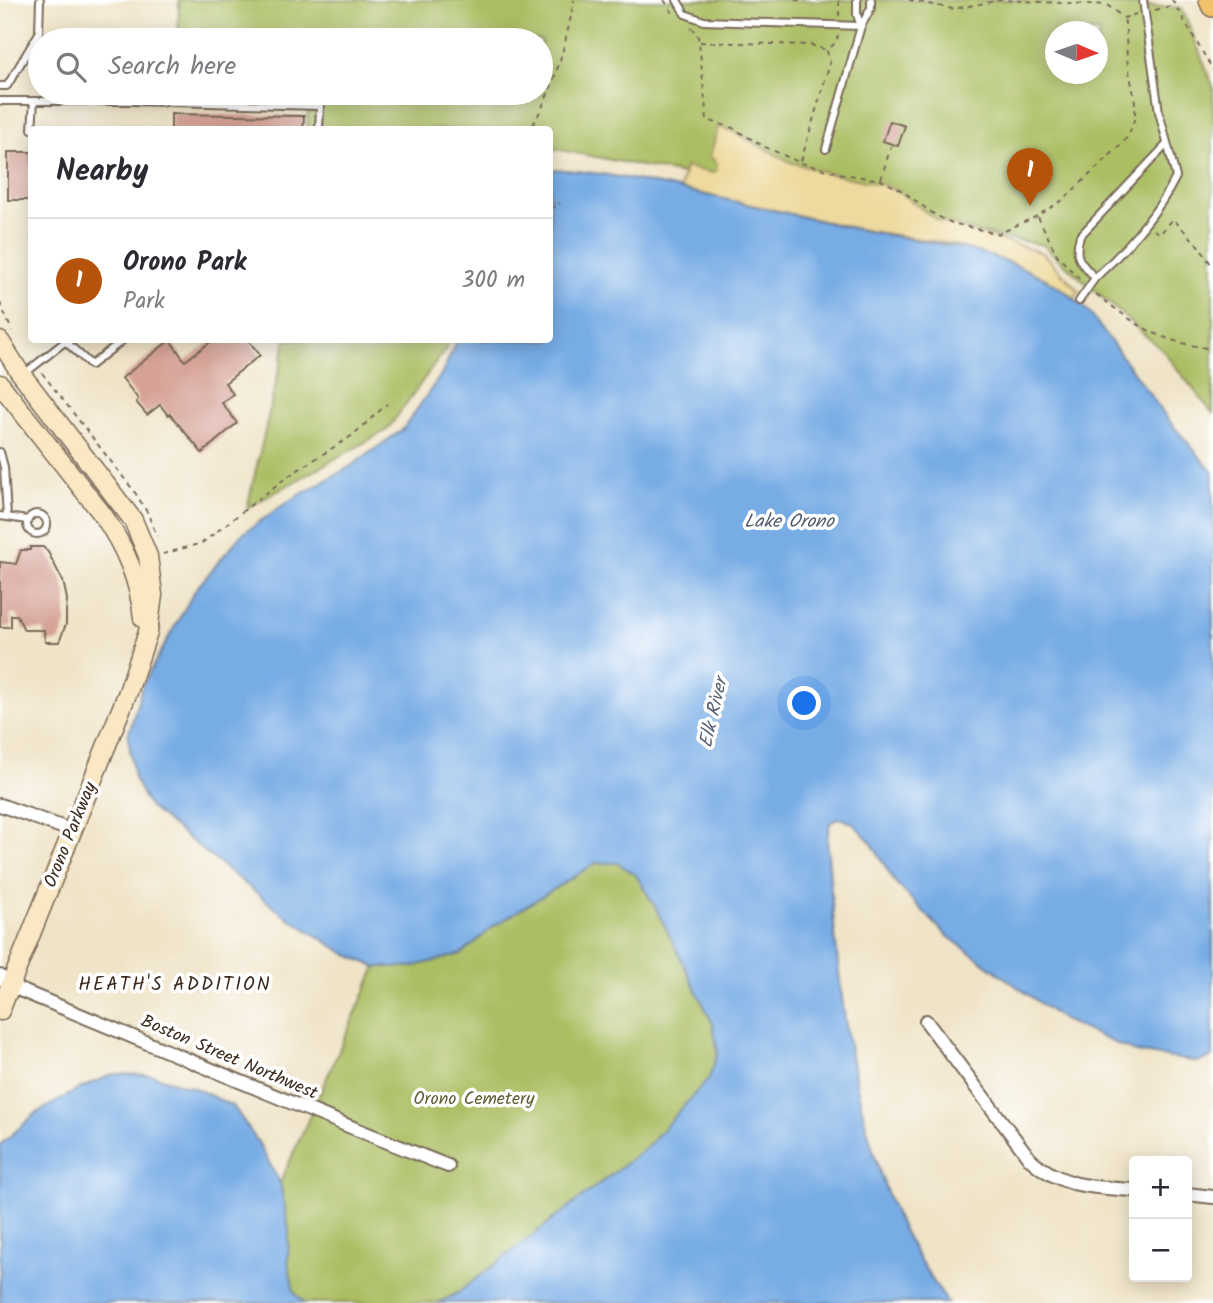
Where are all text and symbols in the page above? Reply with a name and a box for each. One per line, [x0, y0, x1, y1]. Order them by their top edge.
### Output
north arrow [1045, 21, 1108, 84]
search box [28, 28, 553, 105]
text: Search here [108, 46, 236, 88]
icon: search [52, 48, 90, 86]
text: Nearby [56, 148, 148, 196]
pin: 1 [1007, 148, 1053, 206]
text: Orono Park [123, 242, 246, 284]
text: 1 [76, 263, 82, 299]
text: 300 m [461, 263, 525, 299]
text: Park [123, 284, 165, 320]
water label: Lake Orono [744, 507, 835, 537]
water label: Elk River [691, 672, 737, 751]
your location [787, 686, 821, 720]
street label: Orono Parkway [37, 777, 106, 892]
district label: HEATH'S ADDITION [78, 970, 272, 1000]
street label: Boston Street Northwest [136, 1008, 323, 1109]
park label: Orono Cemetery [414, 1085, 535, 1114]
map controls [1129, 1156, 1192, 1282]
button: + [1129, 1156, 1192, 1219]
button: − [1129, 1219, 1192, 1282]

